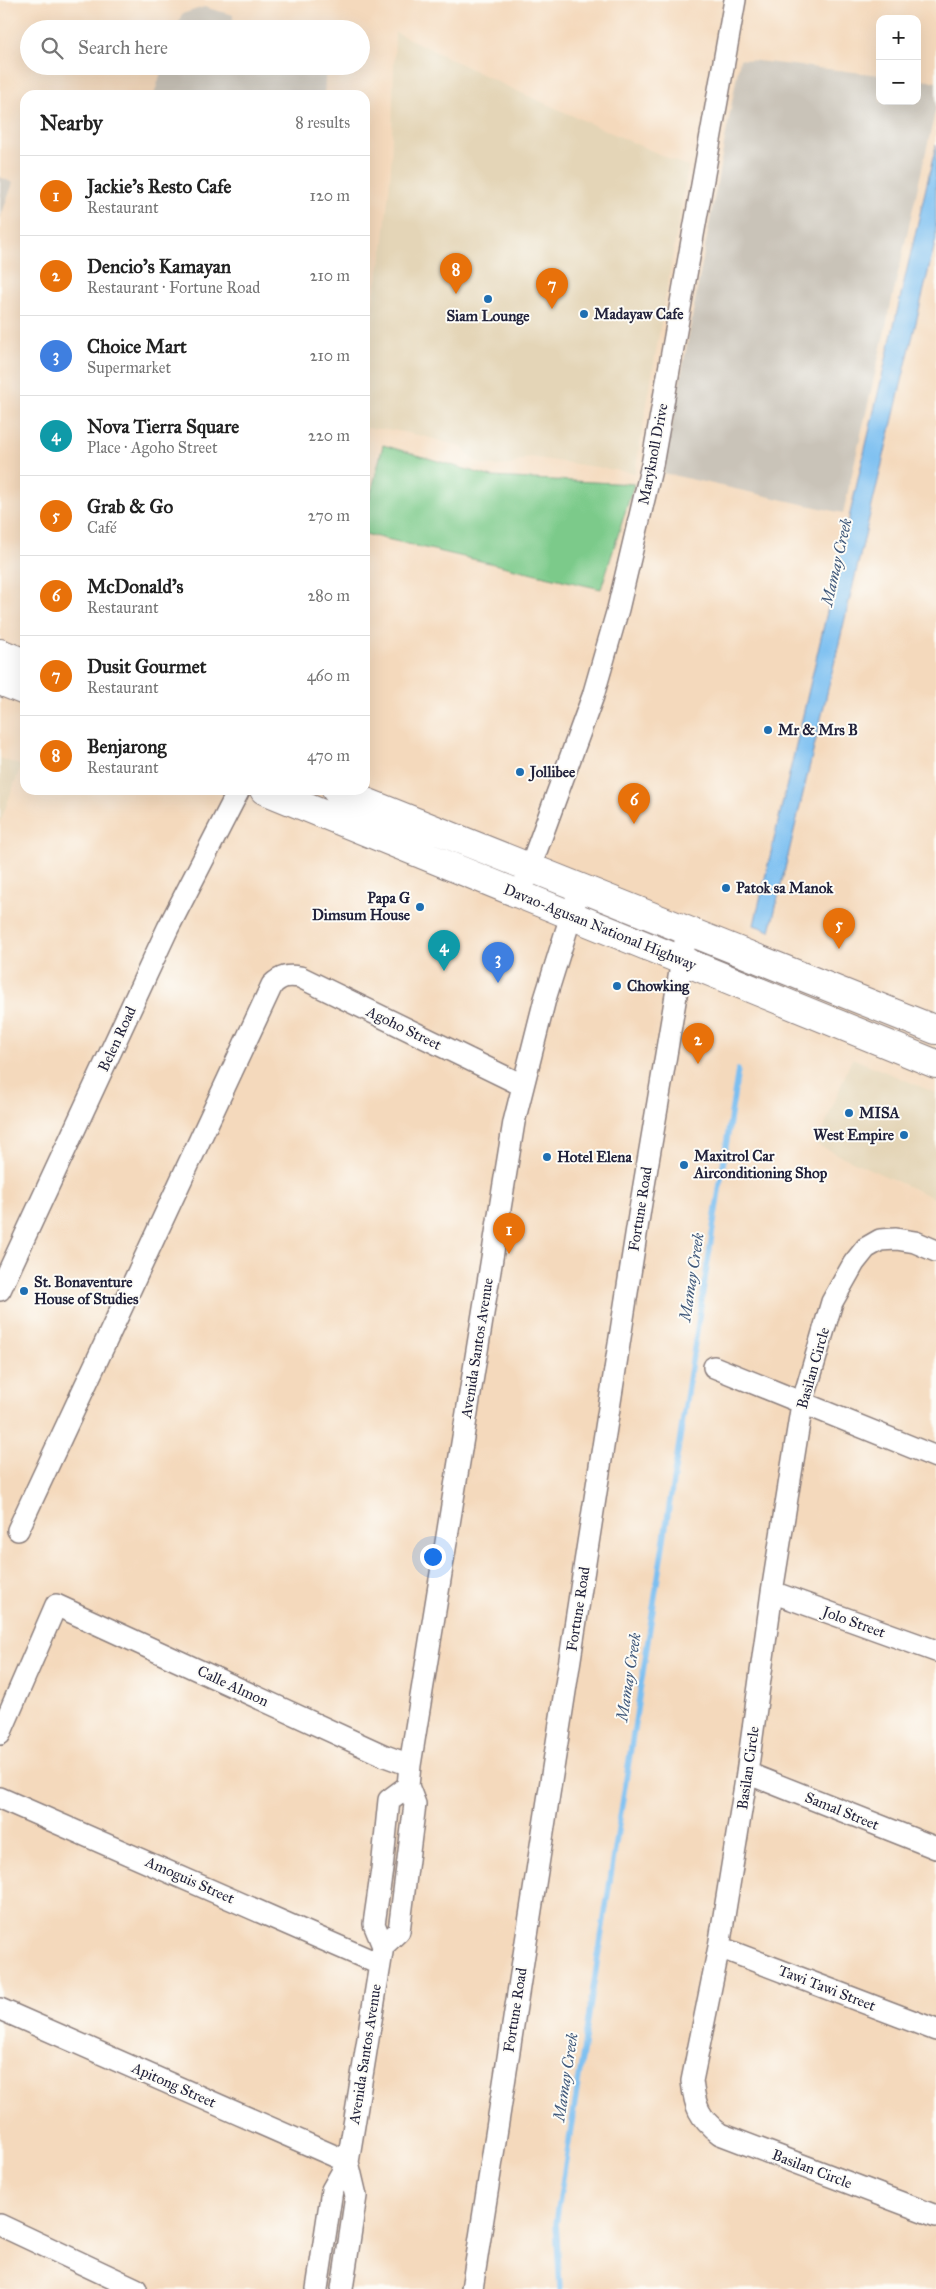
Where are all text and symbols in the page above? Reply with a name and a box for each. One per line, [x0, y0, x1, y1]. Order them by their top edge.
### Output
map controls [876, 15, 921, 105]
button: + [876, 15, 921, 60]
search box [20, 20, 370, 75]
icon: search [38, 34, 66, 62]
text: Search here [78, 36, 168, 59]
button: − [876, 60, 921, 105]
text: Nearby [40, 110, 103, 136]
text: 8 results [295, 113, 350, 132]
text: Jackie's Resto Cafe [87, 175, 232, 198]
text: 1 [53, 186, 59, 205]
text: 120 m [310, 186, 350, 205]
text: Restaurant [87, 198, 159, 217]
pin: 8 [440, 253, 472, 294]
text: Dencio's Kamayan [87, 255, 231, 278]
text: 2 [52, 266, 60, 285]
text: 210 m [310, 266, 350, 285]
pin: 7 [536, 268, 568, 309]
text: Restaurant · Fortune Road [87, 278, 260, 297]
marker: Siam Lounge [482, 293, 494, 305]
place label: Madayaw Cafe [594, 305, 684, 324]
place label: Siam Lounge [446, 307, 530, 326]
marker: Madayaw Cafe [578, 308, 590, 320]
text: Choice Mart [87, 335, 187, 358]
text: 3 [53, 346, 59, 365]
text: 210 m [310, 346, 350, 365]
text: Supermarket [87, 358, 171, 377]
street label: Maryknoll Drive [634, 402, 672, 506]
text: Nova Tierra Square [87, 415, 239, 438]
text: 4 [52, 426, 60, 445]
text: 220 m [308, 426, 350, 445]
text: Place · Agoho Street [87, 438, 218, 457]
text: Grab & Go [87, 495, 173, 518]
text: 5 [52, 506, 60, 525]
text: 270 m [308, 506, 350, 525]
water label: Mamay Creek [817, 516, 856, 610]
text: Café [87, 518, 117, 537]
text: McDonald's [87, 575, 183, 598]
text: 6 [52, 586, 60, 605]
text: 280 m [307, 586, 350, 605]
text: Restaurant [87, 598, 159, 617]
text: Dusit Gourmet [87, 655, 206, 678]
text: 7 [52, 666, 60, 685]
text: 460 m [307, 666, 350, 685]
text: Restaurant [87, 678, 159, 697]
place label: Mr & Mrs B [778, 721, 858, 739]
marker: Mr & Mrs B [762, 724, 774, 736]
text: Benjarong [87, 735, 166, 758]
text: 8 [52, 746, 60, 765]
text: 470 m [307, 746, 350, 765]
text: Restaurant [87, 758, 159, 777]
place label: Jollibee [528, 763, 576, 782]
marker: Jollibee [514, 766, 526, 778]
pin: 6 [618, 783, 650, 824]
place label: Patok sa Manok [736, 879, 834, 897]
street label: Davao-Agusan National Highway [501, 880, 700, 974]
marker: Patok sa Manok [720, 882, 732, 894]
place label: Papa G Dimsum House [312, 889, 411, 924]
marker: Papa G Dimsum House [414, 901, 426, 913]
pin: 5 [823, 908, 855, 949]
pin: 4 [428, 930, 460, 971]
pin: 3 [482, 942, 514, 983]
place label: Chowking [627, 977, 690, 996]
marker: Chowking [611, 980, 623, 992]
street label: Agoho Street [363, 1002, 445, 1054]
street label: Belen Road [94, 1003, 140, 1074]
pin: 2 [682, 1023, 714, 1064]
place label: MISA [859, 1104, 901, 1122]
marker: MISA [843, 1107, 855, 1119]
place label: West Empire [813, 1126, 895, 1145]
marker: West Empire [898, 1129, 910, 1141]
place label: Maxitrol Car Airconditioning Shop [693, 1147, 828, 1183]
place label: Hotel Elena [557, 1148, 632, 1166]
marker: Hotel Elena [541, 1151, 553, 1163]
marker: Maxitrol Car Airconditioning Shop [678, 1159, 690, 1171]
street label: Fortune Road [624, 1165, 656, 1253]
pin: 1 [493, 1213, 525, 1254]
water label: Mamay Creek [675, 1232, 708, 1325]
place label: St. Bonaventure House of Studies [34, 1273, 139, 1308]
street label: Avenida Santos Avenue [457, 1277, 497, 1420]
marker: St. Bonaventure House of Studies [18, 1285, 30, 1297]
street label: Basilan Circle [793, 1325, 833, 1411]
your location [420, 1544, 446, 1570]
street label: Fortune Road [562, 1565, 594, 1653]
street label: Jolo Street [818, 1602, 889, 1643]
water label: Mamay Creek [612, 1632, 645, 1725]
street label: Calle Almon [194, 1662, 272, 1710]
street label: Basilan Circle [733, 1725, 763, 1811]
street label: Samal Street [802, 1788, 882, 1834]
street label: Amoguis Street [142, 1852, 238, 1908]
street label: Tawi Tawi Street [776, 1961, 879, 2015]
street label: Fortune Road [499, 1966, 531, 2054]
street label: Avenida Santos Avenue [345, 1983, 385, 2126]
water label: Mamay Creek [549, 2032, 582, 2125]
street label: Apitong Street [128, 2058, 220, 2112]
street label: Basilan Circle [770, 2146, 854, 2192]

